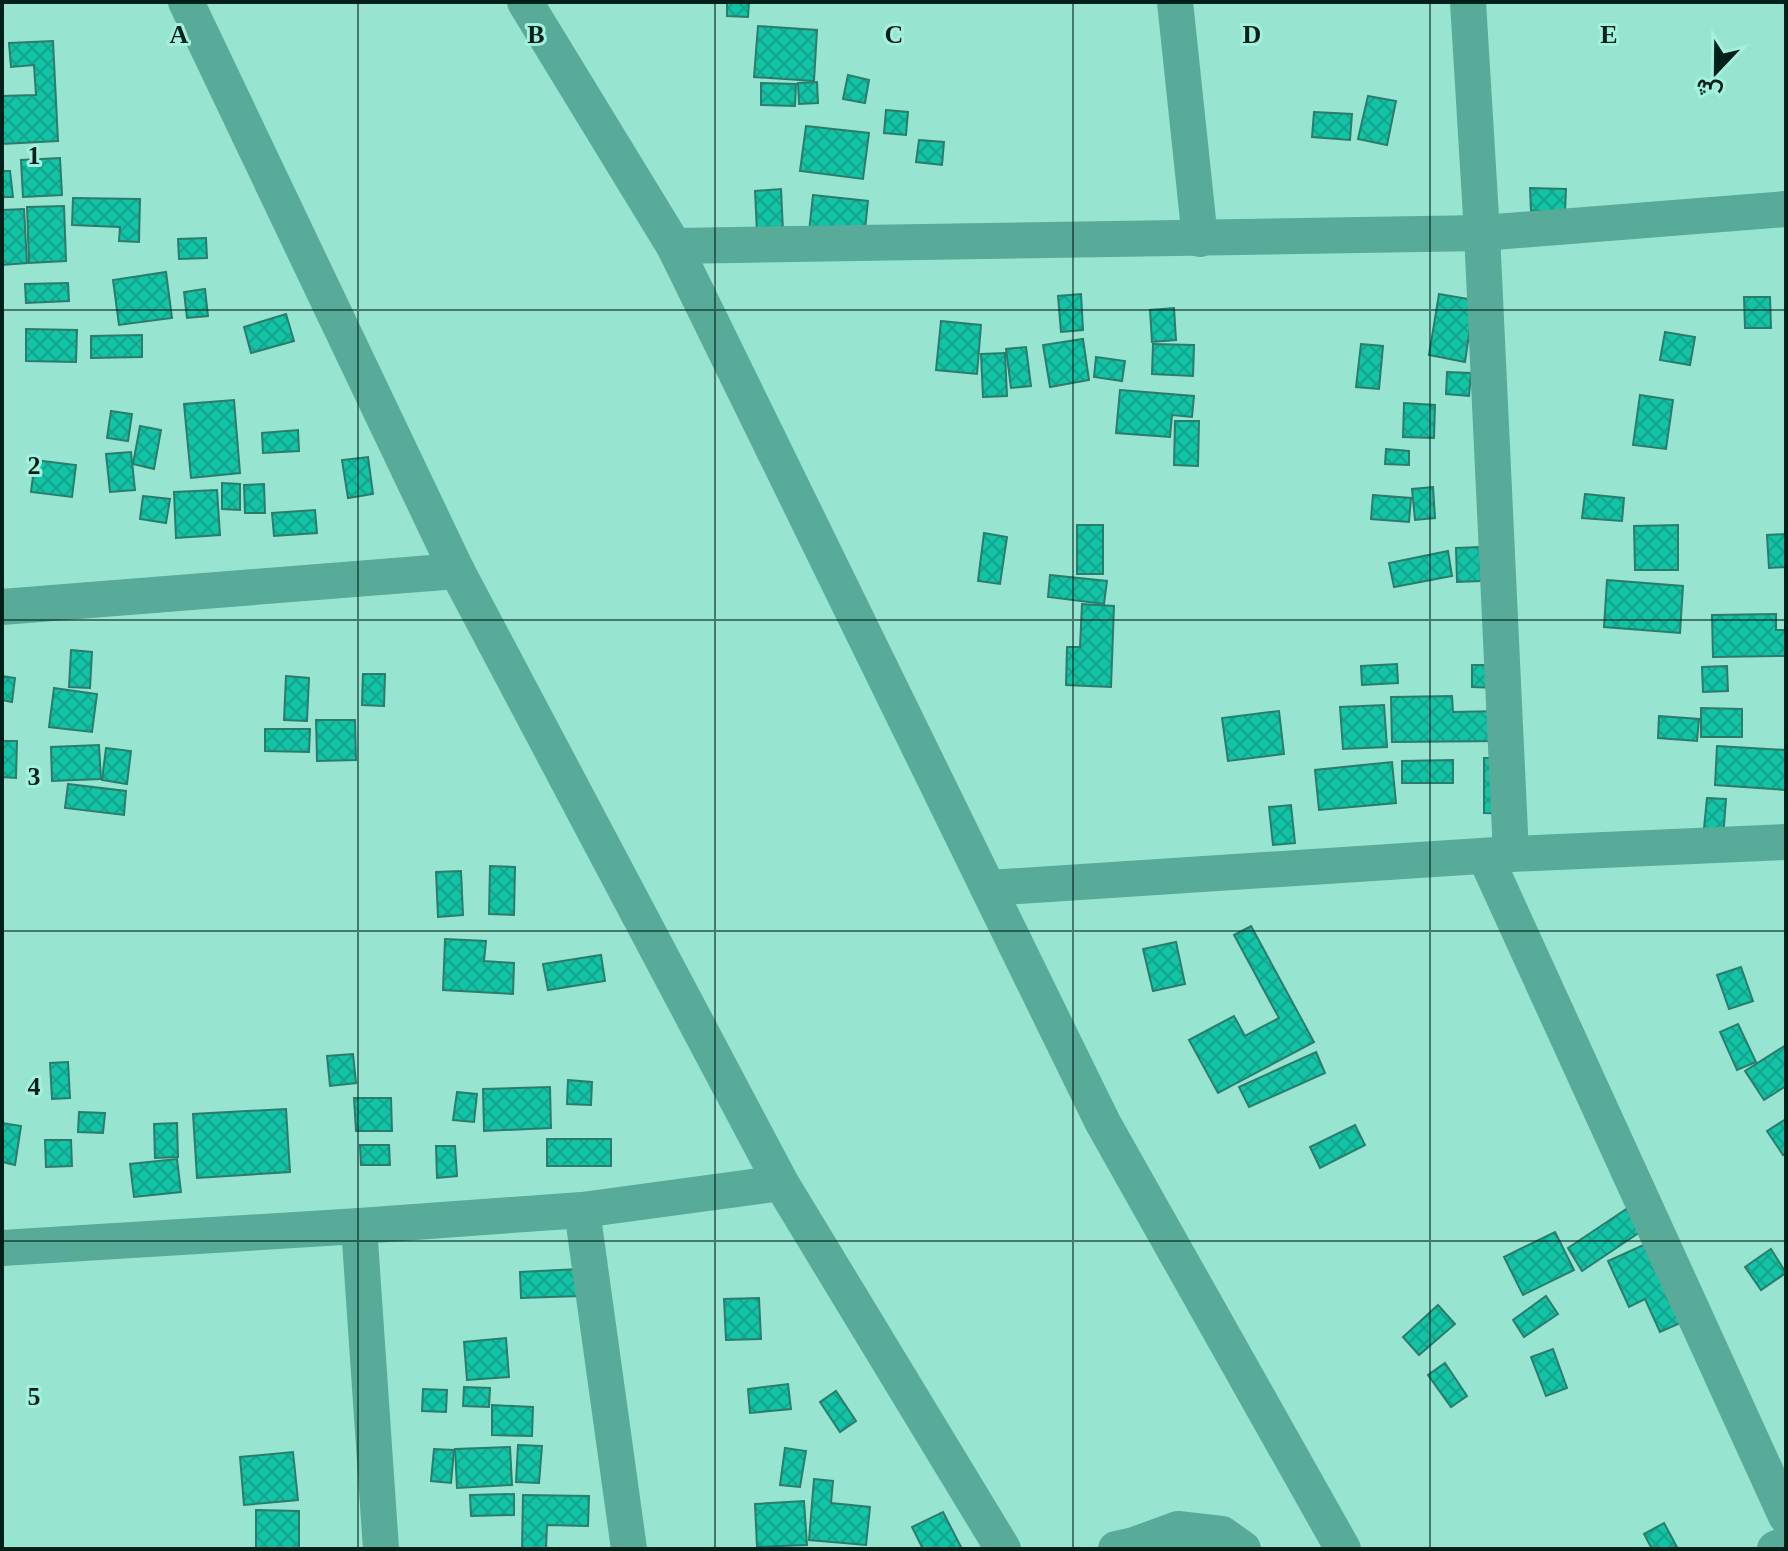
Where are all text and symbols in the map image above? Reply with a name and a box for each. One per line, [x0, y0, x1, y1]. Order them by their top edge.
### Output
text: A [170, 20, 189, 49]
text: B [527, 20, 545, 49]
text: C [885, 20, 903, 49]
text: D [1243, 20, 1261, 49]
text: E [1600, 20, 1618, 49]
north arrow [1676, 32, 1756, 112]
text: ش [1692, 73, 1726, 107]
text: 1 [28, 141, 41, 170]
text: 2 [28, 451, 41, 480]
text: 3 [28, 762, 41, 791]
text: 4 [28, 1072, 41, 1101]
text: 5 [28, 1382, 41, 1411]

